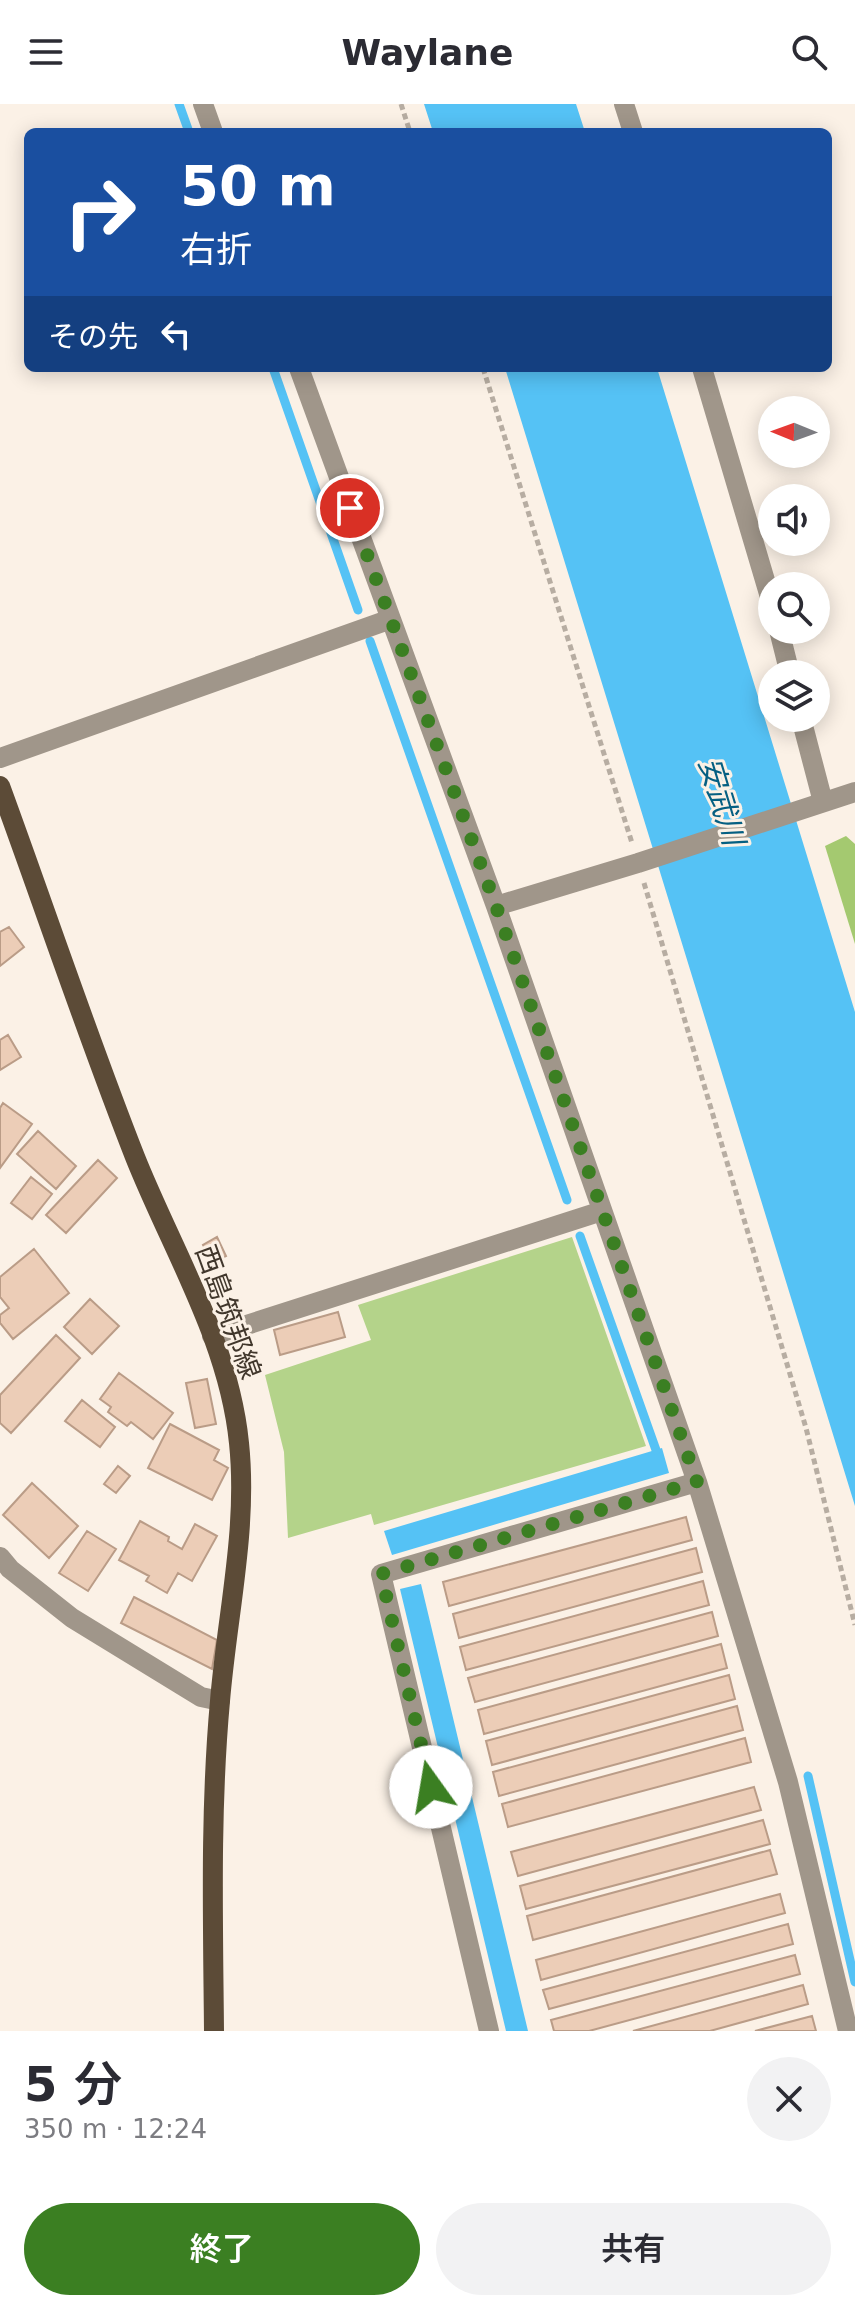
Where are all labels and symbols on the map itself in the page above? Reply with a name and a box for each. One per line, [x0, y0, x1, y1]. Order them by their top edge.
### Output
north arrow [758, 396, 830, 468]
pin [316, 474, 384, 542]
water label: 安武川 [692, 753, 753, 852]
street label: 西島筑邦線 [189, 1241, 267, 1383]
position arrow [389, 1745, 473, 1829]

